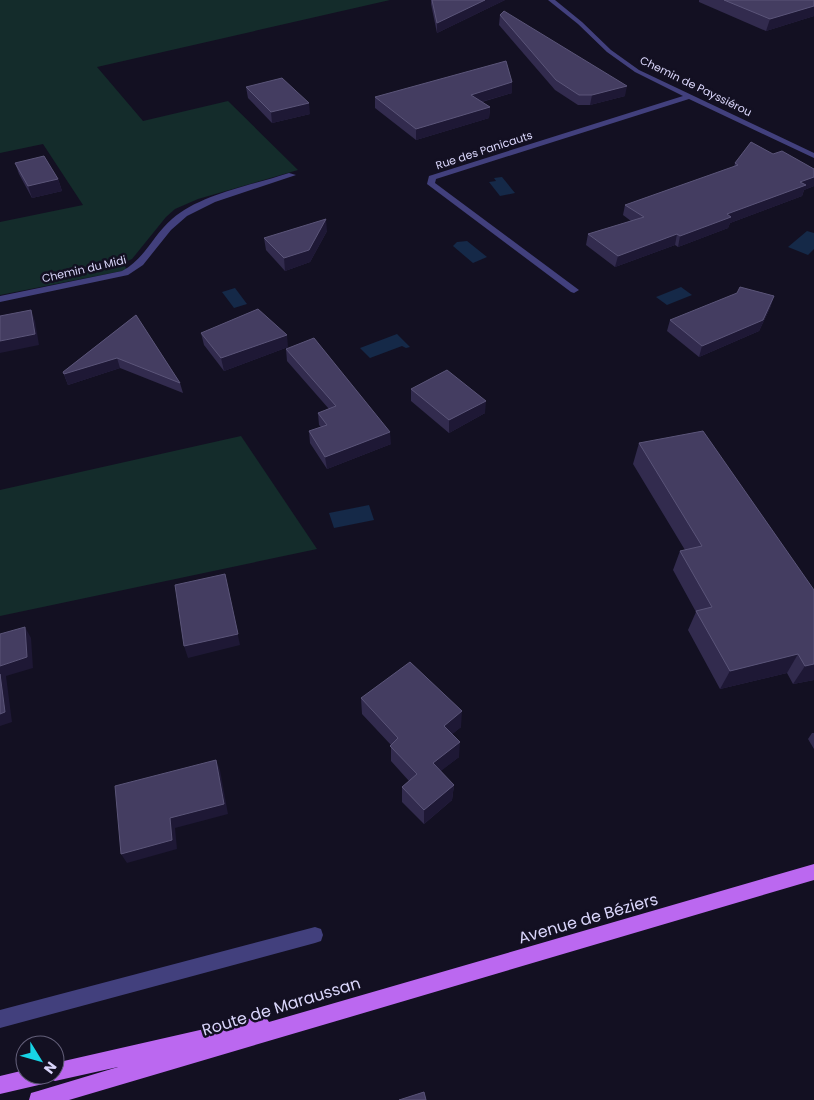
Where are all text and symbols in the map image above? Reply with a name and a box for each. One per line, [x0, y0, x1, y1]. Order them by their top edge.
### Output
street label: Chemin de Payssiérou [637, 52, 755, 120]
street label: Rue des Panicauts [434, 127, 535, 173]
street label: Chemin du Midi [40, 251, 128, 286]
street label: Avenue de Béziers [515, 888, 661, 949]
street label: Route de Maraussan [199, 971, 363, 1042]
north arrow [15, 1035, 65, 1085]
text: N [39, 1058, 62, 1078]

